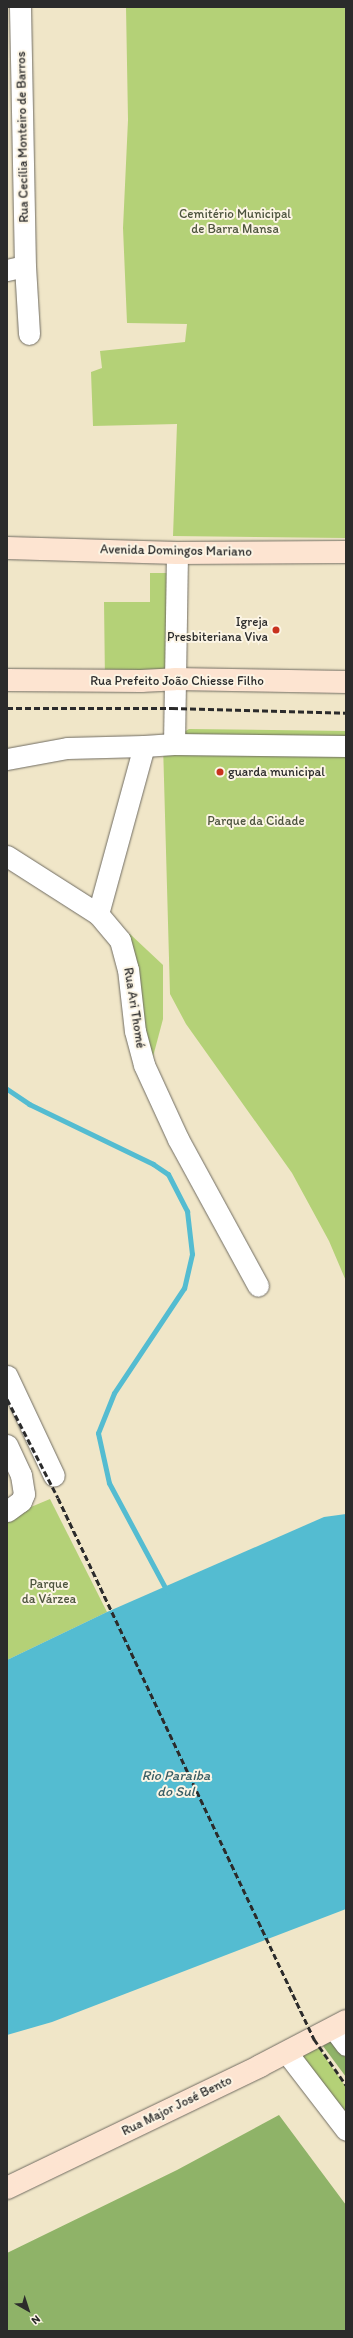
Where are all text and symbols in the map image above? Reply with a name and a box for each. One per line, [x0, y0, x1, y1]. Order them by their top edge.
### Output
street label: Rua Cecília Monteiro de Barros [14, 51, 32, 223]
park label: Cemitério Municipal de Barra Mansa [179, 207, 291, 238]
street label: Avenida Domingos Mariano [100, 542, 252, 560]
place label: Igreja Presbiteriana Viva [167, 615, 268, 646]
marker: Igreja Presbiteriana Viva [271, 625, 281, 635]
street label: Rua Prefeito João Chiesse Filho [90, 673, 264, 689]
place label: guarda municipal [228, 764, 325, 780]
marker: guarda municipal [215, 767, 225, 777]
park label: Parque da Cidade [207, 813, 305, 829]
street label: Rua Ari Thomé [120, 966, 148, 1050]
park label: Parque da Várzea [22, 1577, 76, 1608]
water label: Rio Paraiba do Sul [142, 1768, 210, 1800]
street label: Rua Major José Bento [120, 2073, 234, 2139]
north arrow [8, 2290, 48, 2330]
text: N [29, 2312, 43, 2327]

